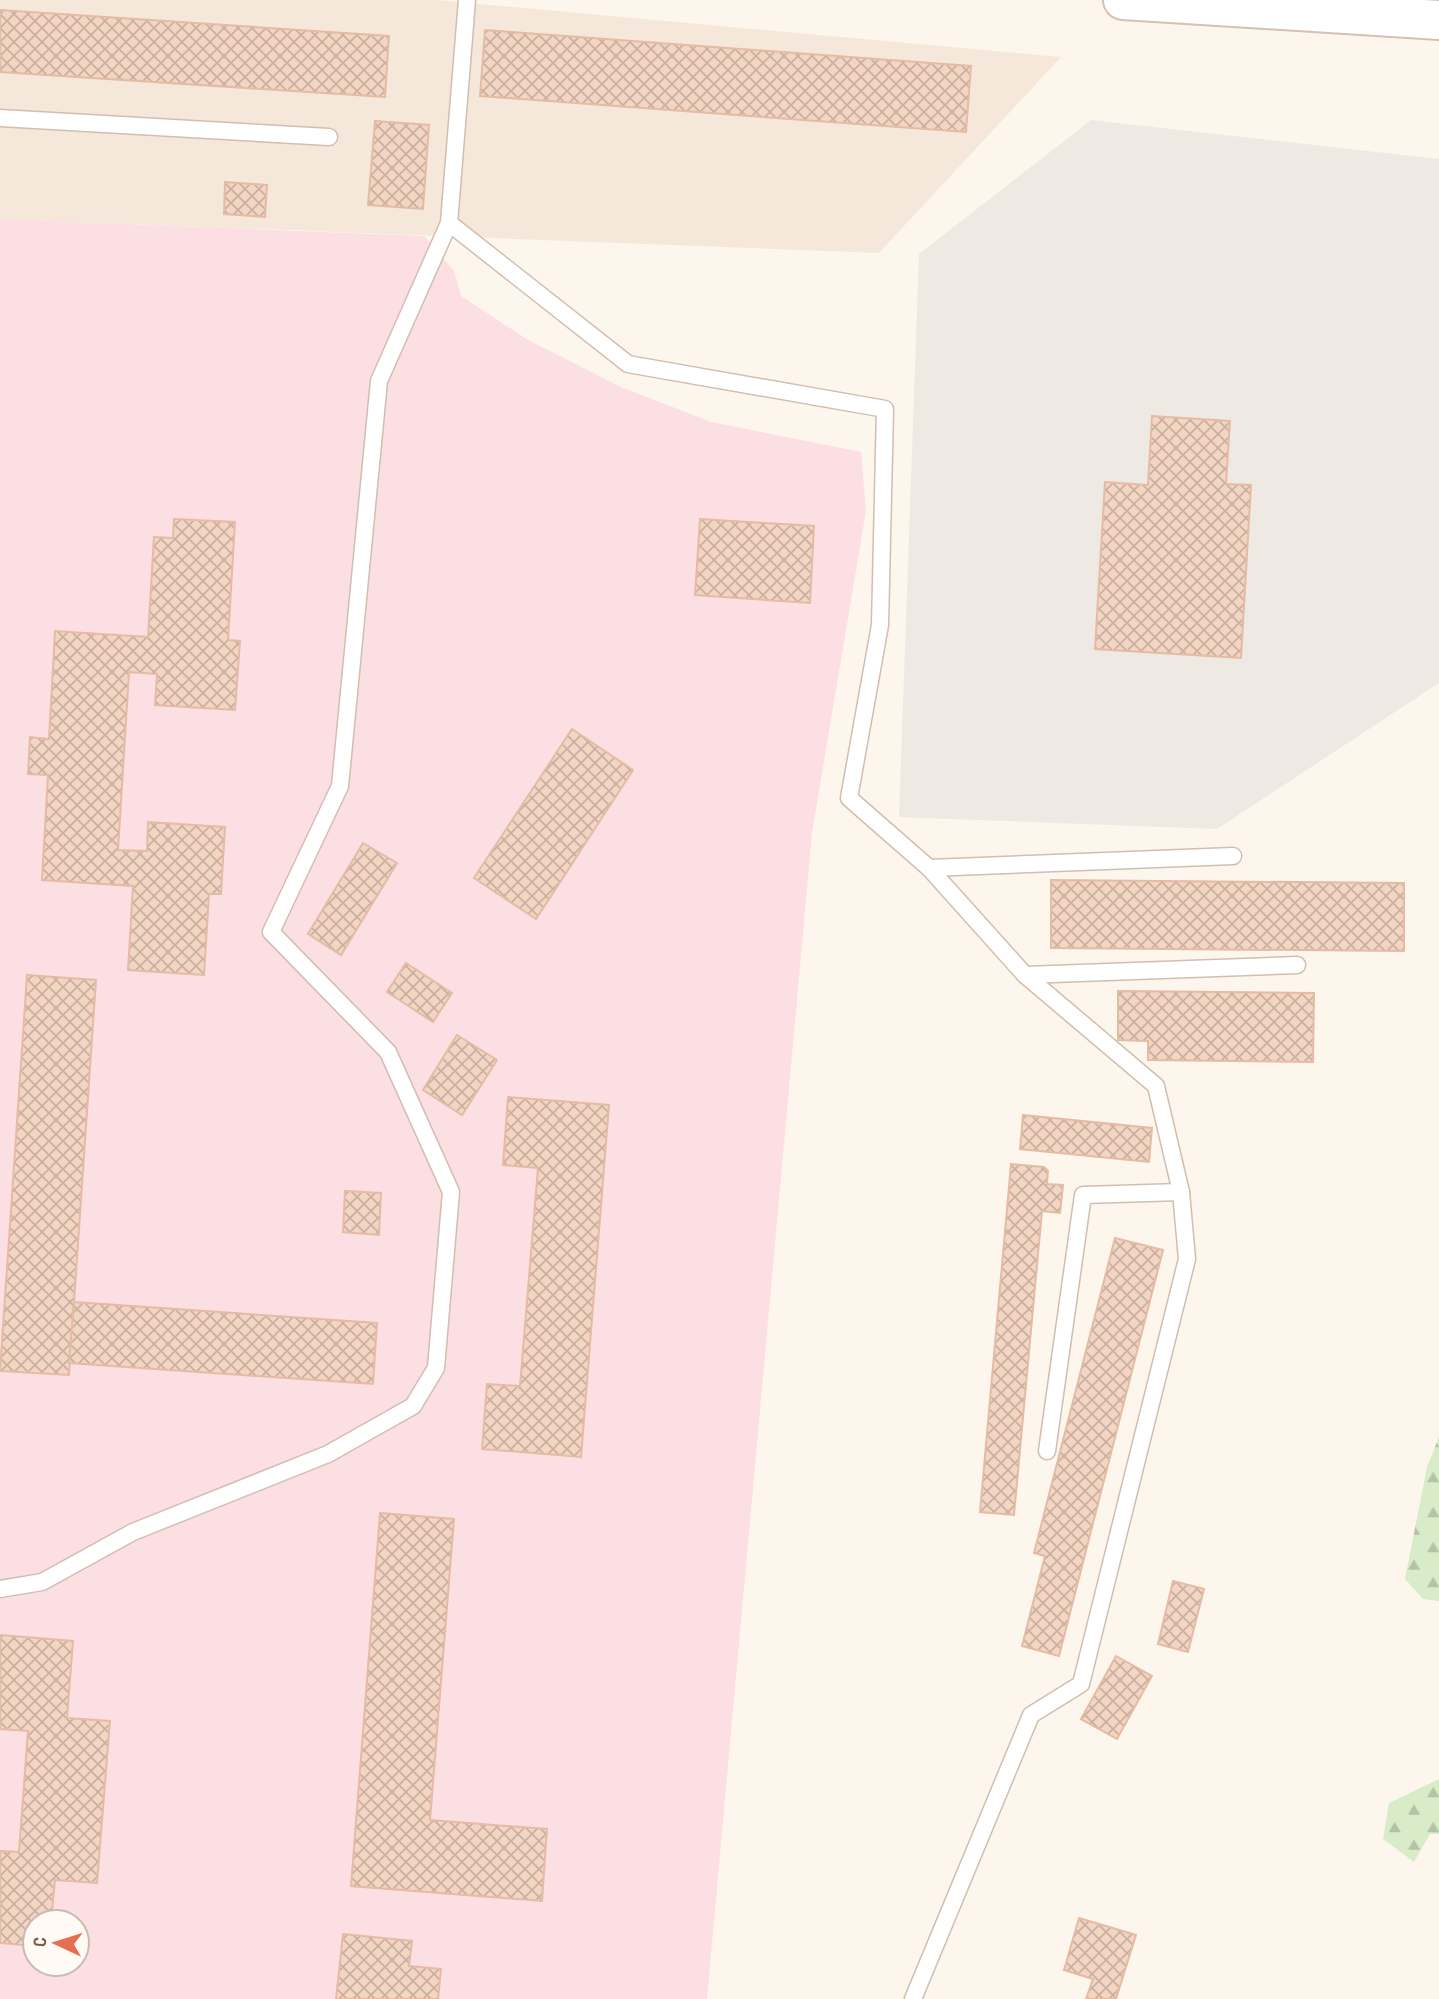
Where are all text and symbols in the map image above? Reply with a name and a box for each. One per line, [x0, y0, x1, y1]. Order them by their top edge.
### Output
north arrow [21, 1908, 91, 1978]
text: С [29, 1936, 52, 1948]

